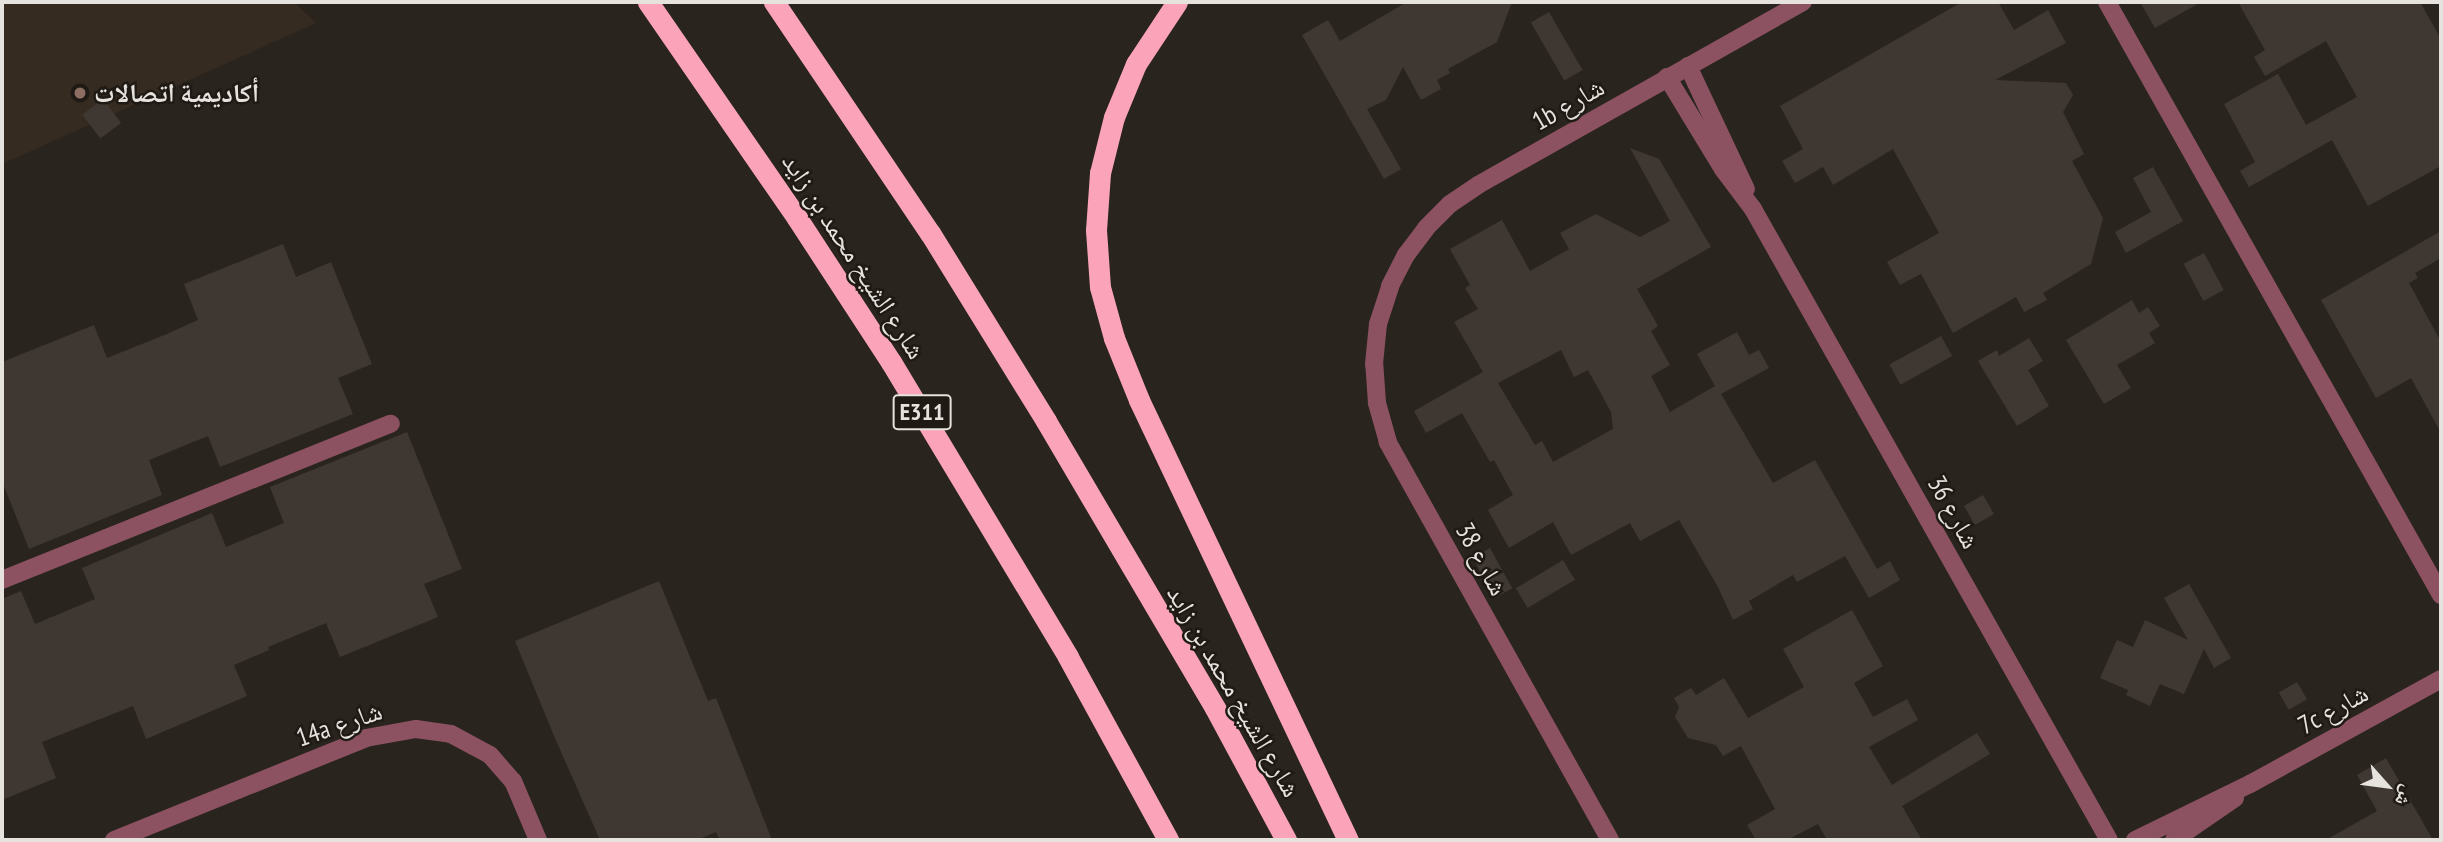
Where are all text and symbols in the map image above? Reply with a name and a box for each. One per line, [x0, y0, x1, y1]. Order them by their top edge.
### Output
street label: 1b شارع [1526, 71, 1610, 137]
place label: أكاديمية اتصالات [94, 77, 259, 109]
marker: أكاديمية اتصالات [72, 85, 88, 101]
street label: شارع الشيخ محمد بن زايد [776, 147, 932, 365]
road number: E311 [892, 391, 952, 432]
street label: شارع 36 [1921, 470, 1987, 554]
street label: شارع 38 [1449, 517, 1515, 601]
street label: شارع الشيخ محمد بن زايد [1161, 580, 1307, 802]
street label: 7c شارع [2292, 677, 2374, 741]
street label: 14a شارع [292, 695, 386, 753]
north arrow [2352, 751, 2422, 821]
text: ش [2390, 781, 2421, 810]

